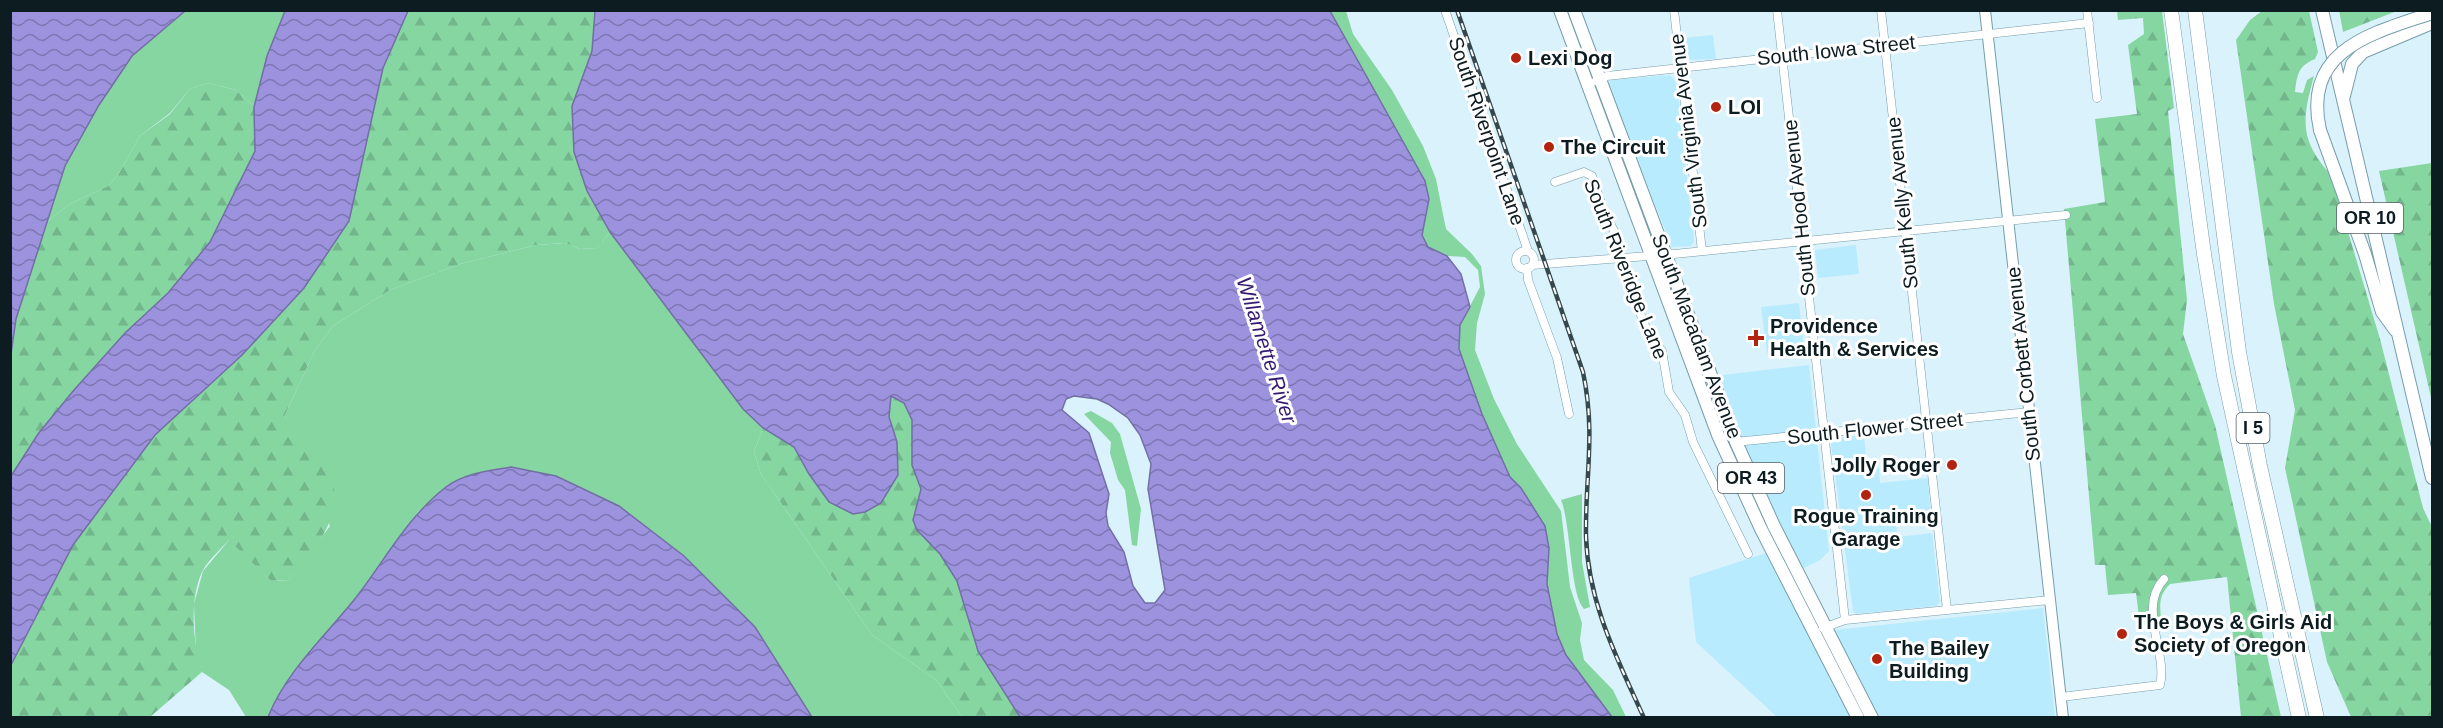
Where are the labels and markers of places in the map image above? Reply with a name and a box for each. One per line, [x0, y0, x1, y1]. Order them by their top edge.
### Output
place label: Lexi Dog [1528, 47, 1612, 69]
marker: Lexi Dog [1509, 51, 1523, 65]
place label: LOI [1728, 96, 1761, 118]
marker: LOI [1709, 100, 1723, 114]
place label: The Circuit [1561, 136, 1666, 158]
marker: The Circuit [1542, 140, 1556, 154]
place label: Providence Health & Services [1770, 315, 1939, 360]
marker: Providence Health & Services [1747, 329, 1765, 347]
place label: Jolly Roger [1831, 454, 1940, 476]
marker: Jolly Roger [1945, 458, 1959, 472]
marker: Rogue Training Garage [1859, 488, 1873, 502]
place label: Rogue Training Garage [1793, 505, 1939, 550]
place label: The Boys & Girls Aid Society of Oregon [2134, 611, 2332, 656]
marker: The Boys & Girls Aid Society of Oregon [2115, 627, 2129, 641]
place label: The Bailey Building [1889, 637, 1990, 682]
marker: The Bailey Building [1870, 652, 1884, 666]

